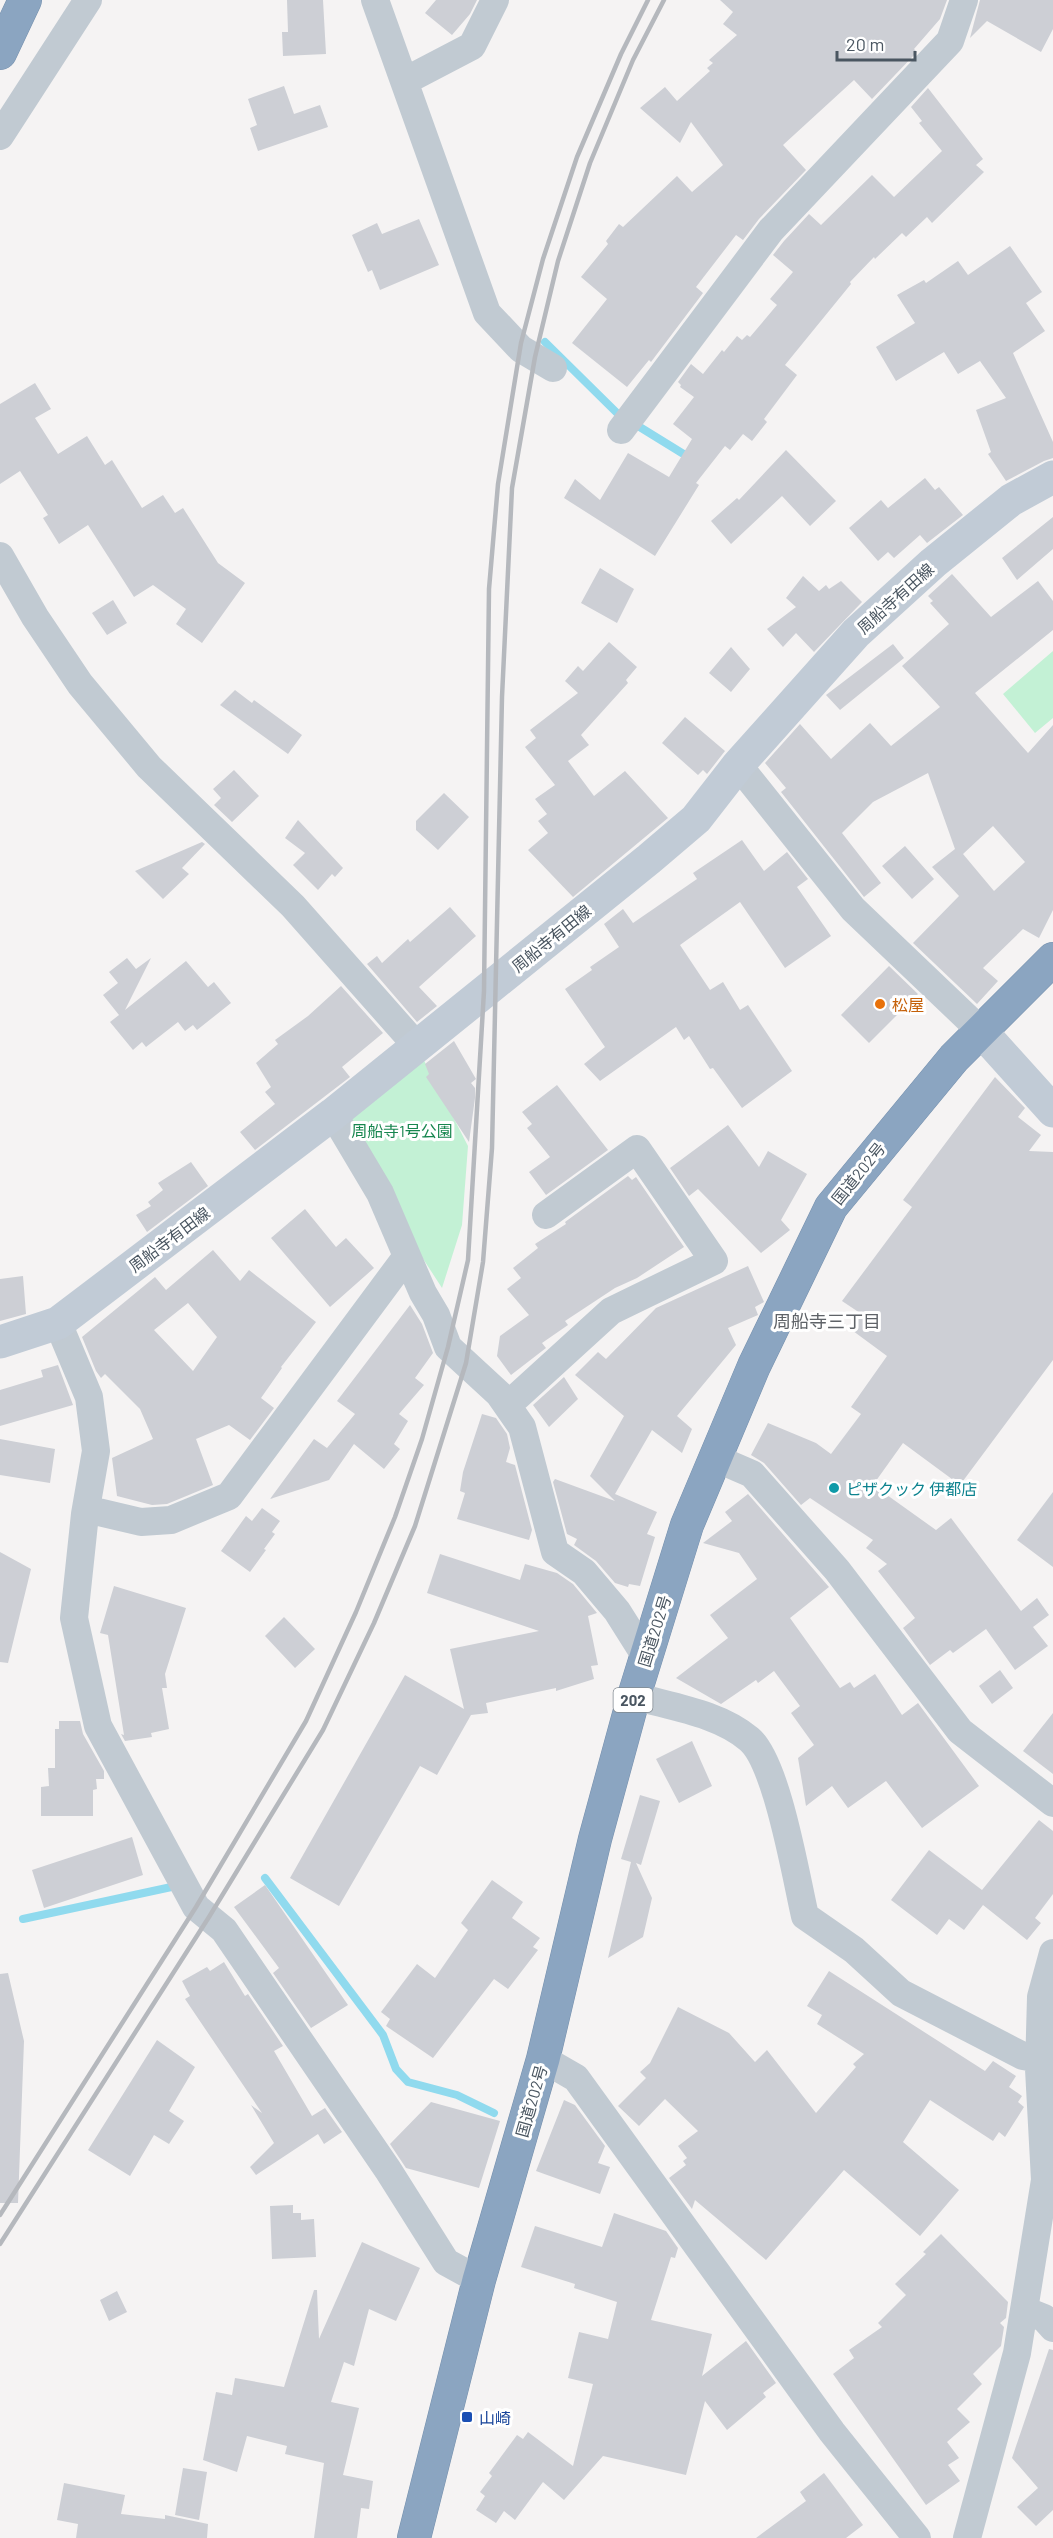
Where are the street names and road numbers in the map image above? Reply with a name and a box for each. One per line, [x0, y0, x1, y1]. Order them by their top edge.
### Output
street label: 周船寺有田線 [853, 559, 937, 637]
street label: 周船寺有田線 [508, 900, 594, 976]
street label: 国道202号 [827, 1138, 889, 1208]
street label: 周船寺有田線 [125, 1203, 213, 1275]
street label: 国道202号 [634, 1593, 674, 1669]
road number: 202 [614, 1688, 652, 1712]
street label: 国道202号 [512, 2063, 550, 2139]

